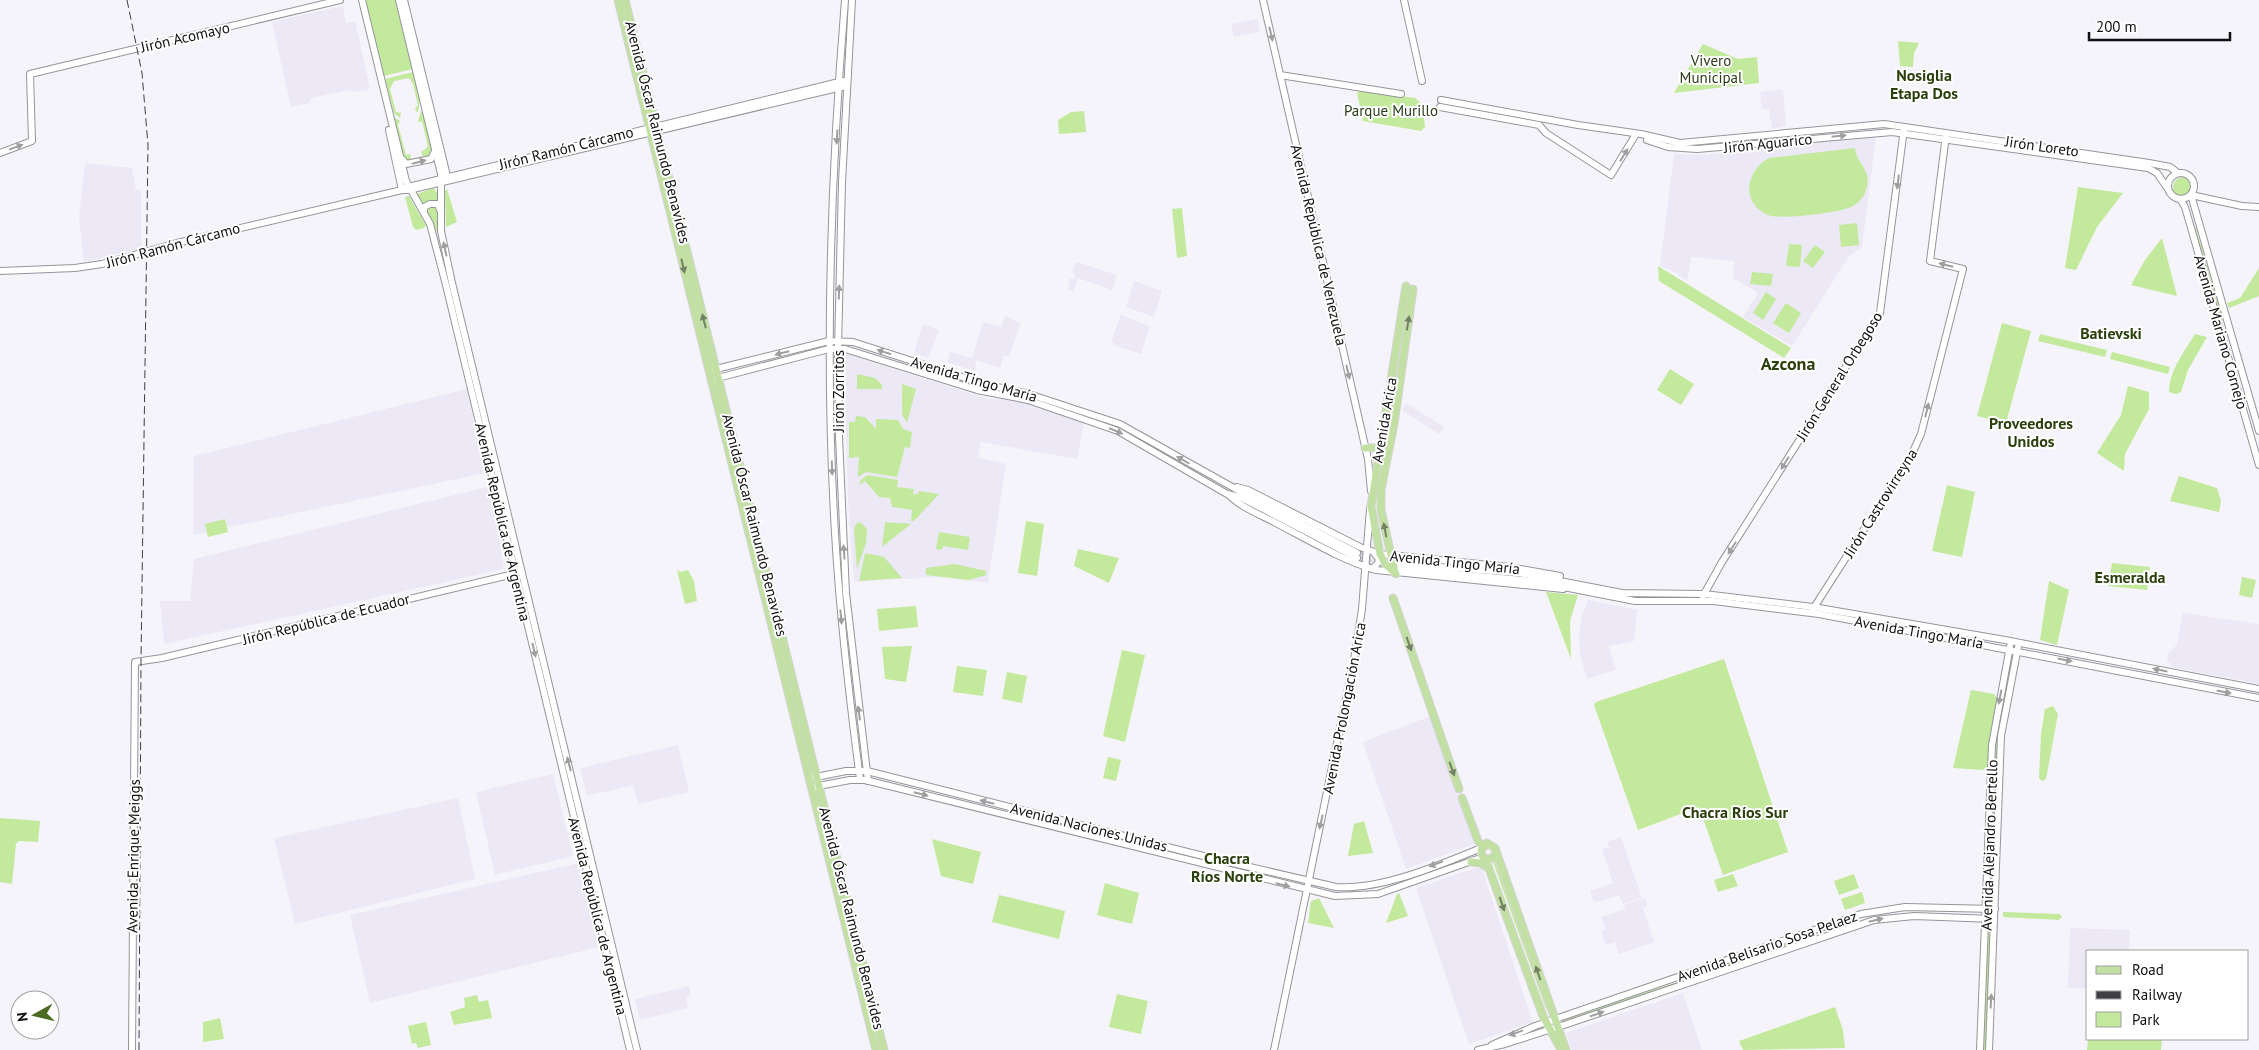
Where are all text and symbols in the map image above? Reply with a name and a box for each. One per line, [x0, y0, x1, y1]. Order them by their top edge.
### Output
scale bar [2089, 10, 2230, 42]
text: 200 m [2096, 17, 2137, 36]
street label: Jirón Acomayo [138, 18, 231, 57]
street label: Avenida Óscar Raimundo Benavides [621, 19, 695, 245]
one-way arrow [1267, 27, 1275, 42]
park label: Vivero Municipal [1680, 51, 1743, 87]
district label: Nosiglia Etapa Dos [1890, 65, 1958, 103]
park label: Parque Murillo [1344, 101, 1438, 120]
street label: Jirón Ramón Cárcamo [496, 122, 635, 174]
one-way arrow [832, 129, 840, 145]
street label: Jirón Aguarico [1722, 129, 1813, 157]
one-way arrow [1831, 131, 1847, 139]
street label: Jirón Loreto [2003, 131, 2080, 161]
one-way arrow [9, 143, 24, 151]
street label: Avenida República de Venezuela [1287, 143, 1351, 347]
one-way arrow [1619, 148, 1628, 161]
one-way arrow [412, 158, 427, 166]
one-way arrow [1894, 174, 1902, 190]
street label: Jirón Ramón Cárcamo [103, 218, 242, 272]
one-way arrow [441, 242, 449, 257]
street label: Avenida Mariano Cornejo [2190, 253, 2252, 411]
one-way arrow [679, 258, 687, 273]
one-way arrow [1939, 261, 1954, 269]
one-way arrow [836, 284, 844, 300]
street label: Jirón General Orbegoso [1791, 308, 1886, 445]
one-way arrow [700, 314, 708, 329]
one-way arrow [1404, 315, 1412, 331]
district label: Batievski [2080, 323, 2142, 343]
one-way arrow [876, 348, 891, 355]
one-way arrow [774, 349, 789, 357]
street label: Jirón Zorritos [829, 350, 848, 433]
street label: Avenida Tingo María [909, 352, 1039, 406]
district label: Azcona [1761, 352, 1815, 375]
one-way arrow [1344, 365, 1352, 380]
street label: Avenida Arica [1367, 376, 1401, 464]
one-way arrow [1923, 402, 1931, 417]
street label: Avenida Óscar Raimundo Benavides [718, 412, 792, 638]
district label: Proveedores Unidos [1989, 413, 2073, 451]
street label: Avenida República de Argentina [471, 421, 535, 623]
one-way arrow [1109, 427, 1123, 435]
street label: Jirón Castrovirreyna [1838, 445, 1921, 562]
one-way arrow [1176, 456, 1191, 464]
one-way arrow [1781, 457, 1790, 470]
one-way arrow [828, 460, 836, 476]
one-way arrow [1381, 522, 1389, 538]
one-way arrow [1727, 541, 1737, 554]
one-way arrow [839, 543, 847, 559]
street label: Avenida Tingo María [1389, 546, 1521, 578]
district label: Esmeralda [2095, 567, 2166, 587]
street label: Jirón República de Ecuador [239, 589, 412, 649]
one-way arrow [837, 609, 845, 625]
street label: Avenida Tingo María [1853, 611, 1985, 653]
street label: Avenida Prolongación Arica [1318, 621, 1370, 795]
one-way arrow [1406, 636, 1413, 651]
one-way arrow [530, 643, 538, 658]
one-way arrow [2057, 657, 2073, 665]
one-way arrow [2151, 666, 2167, 674]
one-way arrow [2217, 688, 2233, 696]
one-way arrow [1996, 689, 2004, 705]
one-way arrow [855, 705, 863, 721]
one-way arrow [565, 757, 573, 772]
street label: Avenida Alejandro Bertello [1977, 759, 2001, 931]
one-way arrow [1449, 762, 1456, 777]
street label: Avenida Enrique Meiggs [122, 779, 144, 933]
one-way arrow [914, 790, 929, 798]
one-way arrow [980, 797, 995, 805]
street label: Avenida Naciones Unidas [1009, 798, 1169, 856]
district label: Chacra Ríos Sur [1682, 802, 1788, 822]
street label: Avenida Óscar Raimundo Benavides [815, 805, 889, 1031]
one-way arrow [1317, 814, 1325, 829]
street label: Avenida República de Argentina [564, 815, 632, 1017]
district label: Chacra Ríos Norte [1191, 848, 1263, 886]
one-way arrow [1428, 861, 1443, 868]
one-way arrow [1275, 881, 1290, 889]
one-way arrow [1499, 896, 1506, 911]
street label: Avenida Belisario Sosa Pelaez [1674, 906, 1860, 986]
one-way arrow [1868, 916, 1883, 924]
legend [2086, 950, 2249, 1040]
text: Road [2132, 960, 2164, 979]
one-way arrow [1534, 966, 1541, 981]
text: Railway [2132, 985, 2182, 1004]
north arrow [10, 990, 60, 1040]
one-way arrow [1988, 993, 1996, 1009]
one-way arrow [1589, 1010, 1604, 1018]
text: Park [2132, 1010, 2160, 1029]
text: N [13, 1011, 32, 1023]
one-way arrow [1509, 1030, 1524, 1037]

